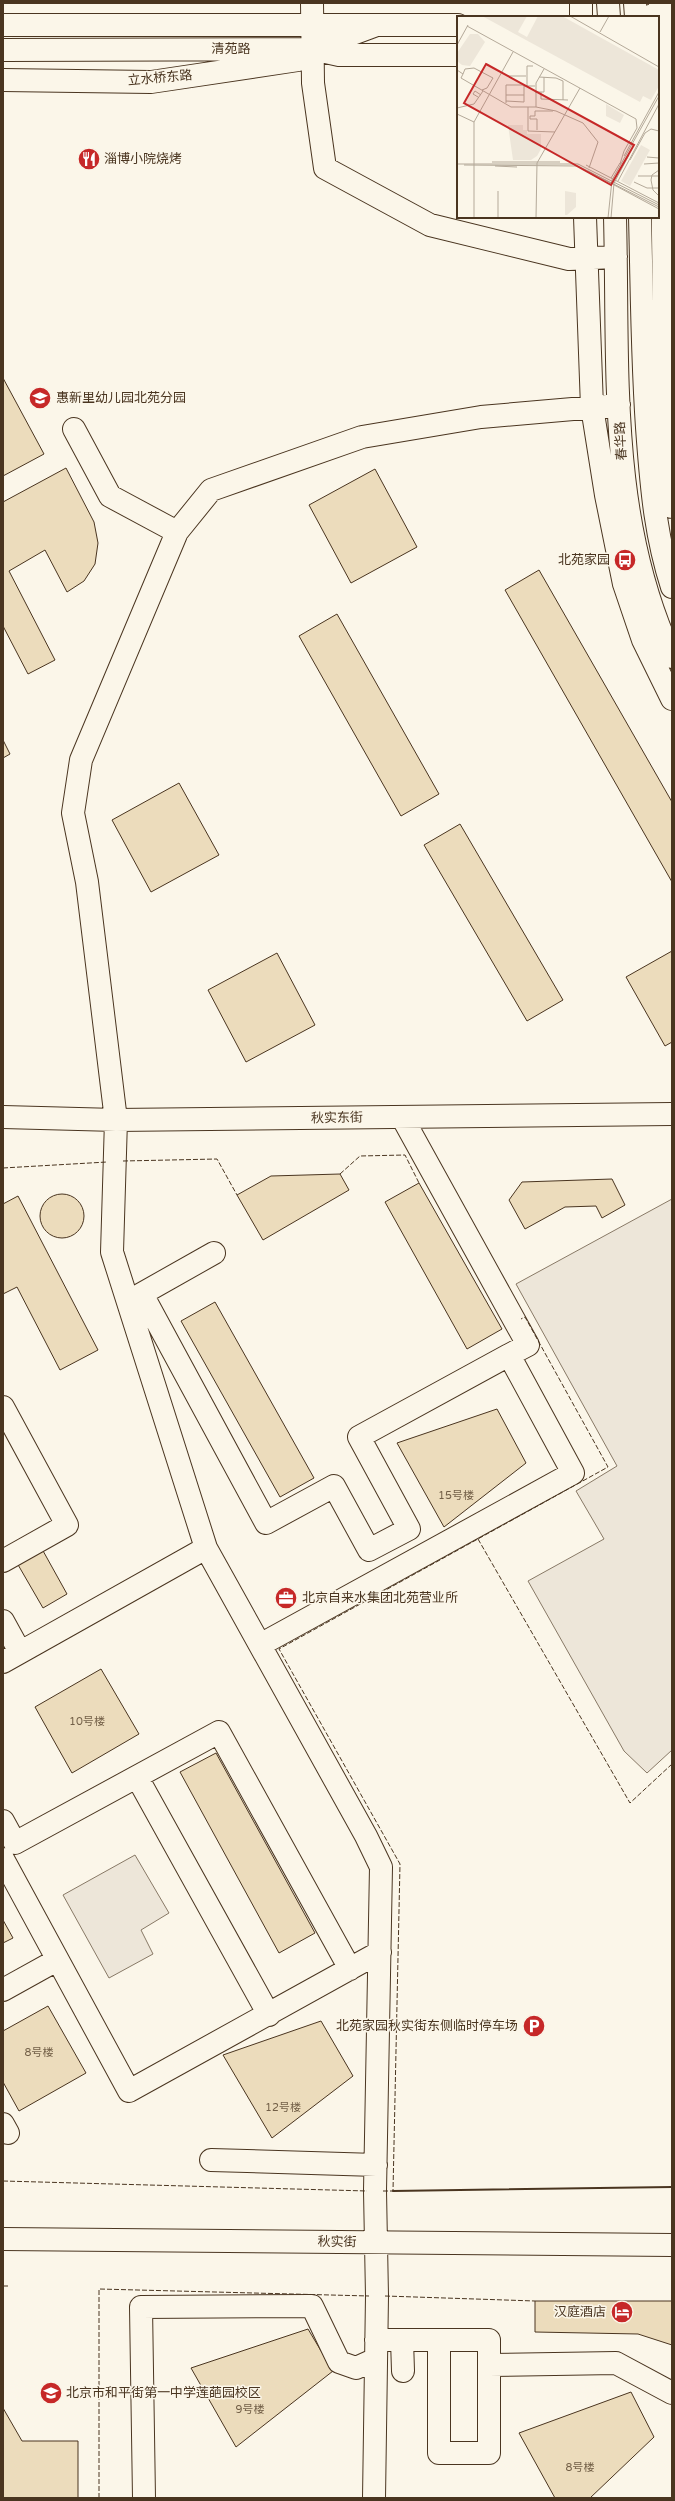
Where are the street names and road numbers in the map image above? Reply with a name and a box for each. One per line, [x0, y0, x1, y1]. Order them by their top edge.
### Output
street label: 清苑路 [211, 41, 251, 57]
street label: 立水桥东路 [127, 67, 193, 89]
street label: 春华路 [612, 421, 630, 461]
street label: 秋实东街 [311, 1110, 363, 1126]
street label: 秋实街 [317, 2234, 357, 2250]

